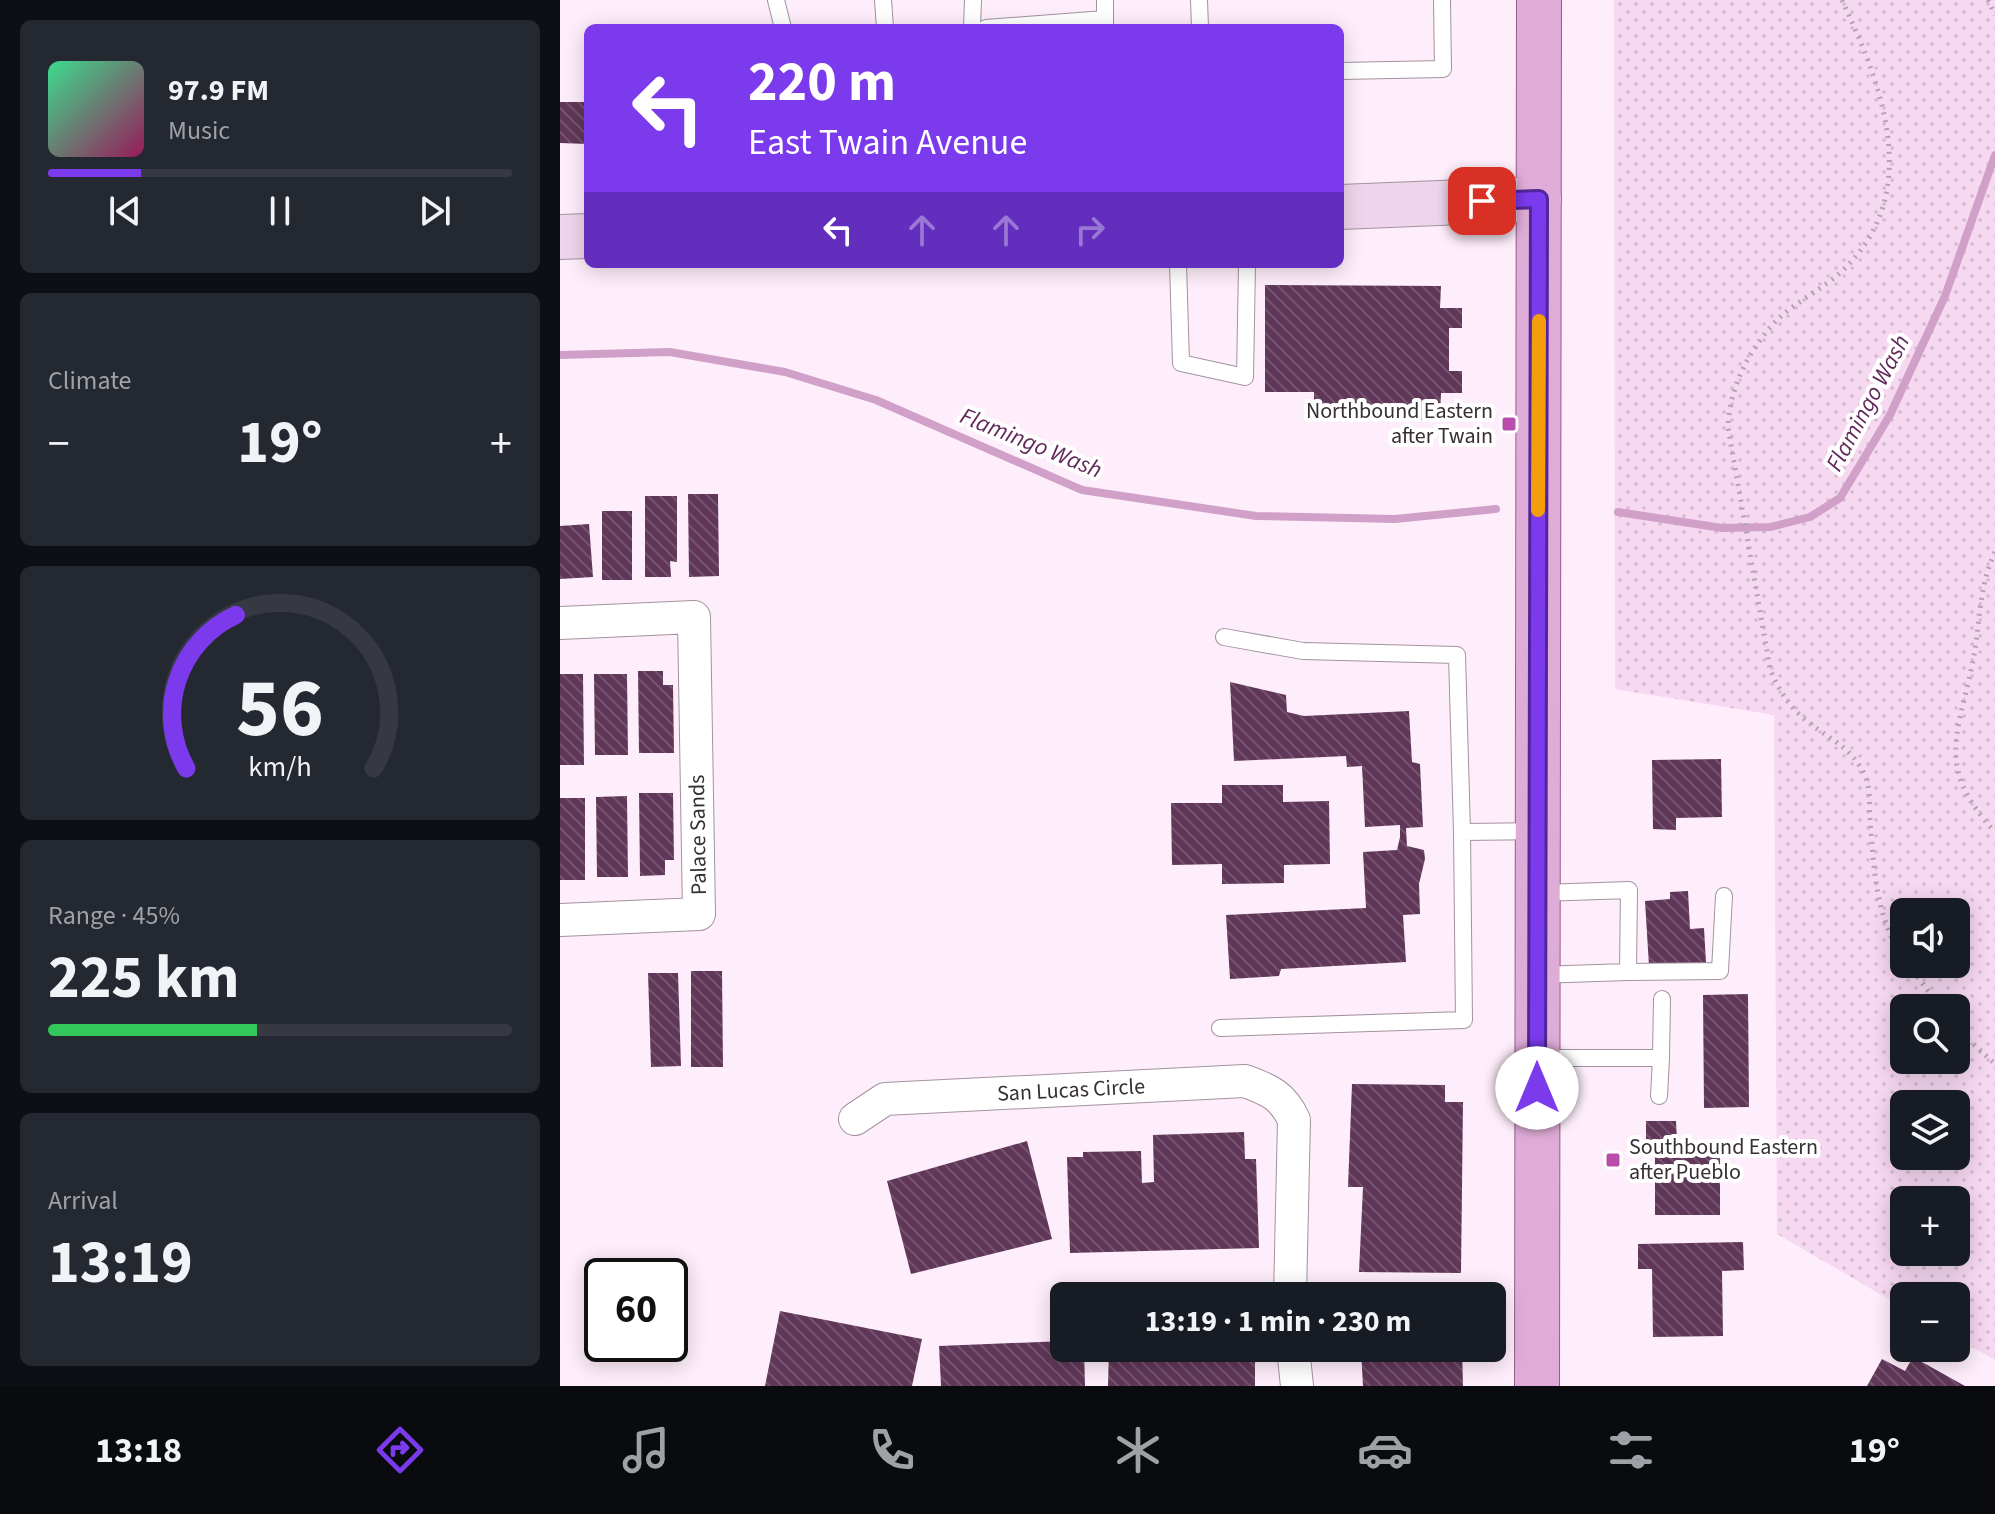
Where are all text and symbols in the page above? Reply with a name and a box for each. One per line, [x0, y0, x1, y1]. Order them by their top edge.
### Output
text: 220 m [748, 43, 896, 122]
icon: left [616, 56, 720, 160]
text: 97.9 FM [168, 69, 269, 112]
text: Music [168, 112, 230, 149]
text: East Twain Avenue [748, 117, 1027, 168]
pin [1448, 167, 1516, 235]
icon: arrive [1460, 179, 1504, 223]
icon: previous [103, 189, 147, 233]
icon: pause [258, 189, 302, 233]
icon: next [413, 189, 457, 233]
icon: left [816, 208, 860, 252]
icon: ahead [900, 208, 944, 252]
icon: ahead [984, 208, 1028, 252]
icon: right [1068, 208, 1112, 252]
water label: Flamingo Wash [1817, 328, 1919, 478]
text: Climate [48, 362, 132, 399]
place label: Northbound Eastern after Twain [1306, 395, 1493, 452]
water label: Flamingo Wash [955, 399, 1107, 487]
text: 19° [237, 401, 323, 486]
text: − [48, 413, 70, 476]
text: + [490, 413, 512, 476]
marker: Northbound Eastern after Twain [1500, 415, 1518, 433]
text: 56 [236, 650, 324, 768]
text: km/h [248, 747, 312, 787]
street label: Palace Sands [681, 774, 715, 896]
text: Range · 45% [48, 897, 180, 934]
map controls [1890, 898, 1970, 1362]
button: sound [1890, 898, 1970, 978]
text: 225 km [48, 936, 239, 1021]
button: search [1890, 994, 1970, 1074]
position arrow [1495, 1046, 1579, 1130]
street label: San Lucas Circle [996, 1070, 1146, 1110]
button: layers [1890, 1090, 1970, 1170]
place label: Southbound Eastern after Pueblo [1629, 1131, 1818, 1188]
marker: Southbound Eastern after Pueblo [1604, 1151, 1622, 1169]
text: Arrival [48, 1182, 118, 1219]
button: + [1890, 1186, 1970, 1266]
text: 13:19 [48, 1221, 193, 1306]
speed limit sign: 60 [584, 1258, 688, 1362]
button: − [1890, 1282, 1970, 1362]
text: 13:19 · 1 min · 230 m [1145, 1300, 1411, 1343]
icon: directions [372, 1422, 428, 1478]
icon: music [618, 1422, 674, 1478]
icon: phone [864, 1422, 920, 1478]
icon: climate [1110, 1422, 1166, 1478]
icon: car [1357, 1422, 1413, 1478]
icon: filters [1603, 1422, 1659, 1478]
text: 13:18 [95, 1425, 182, 1476]
text: 19° [1849, 1425, 1900, 1476]

